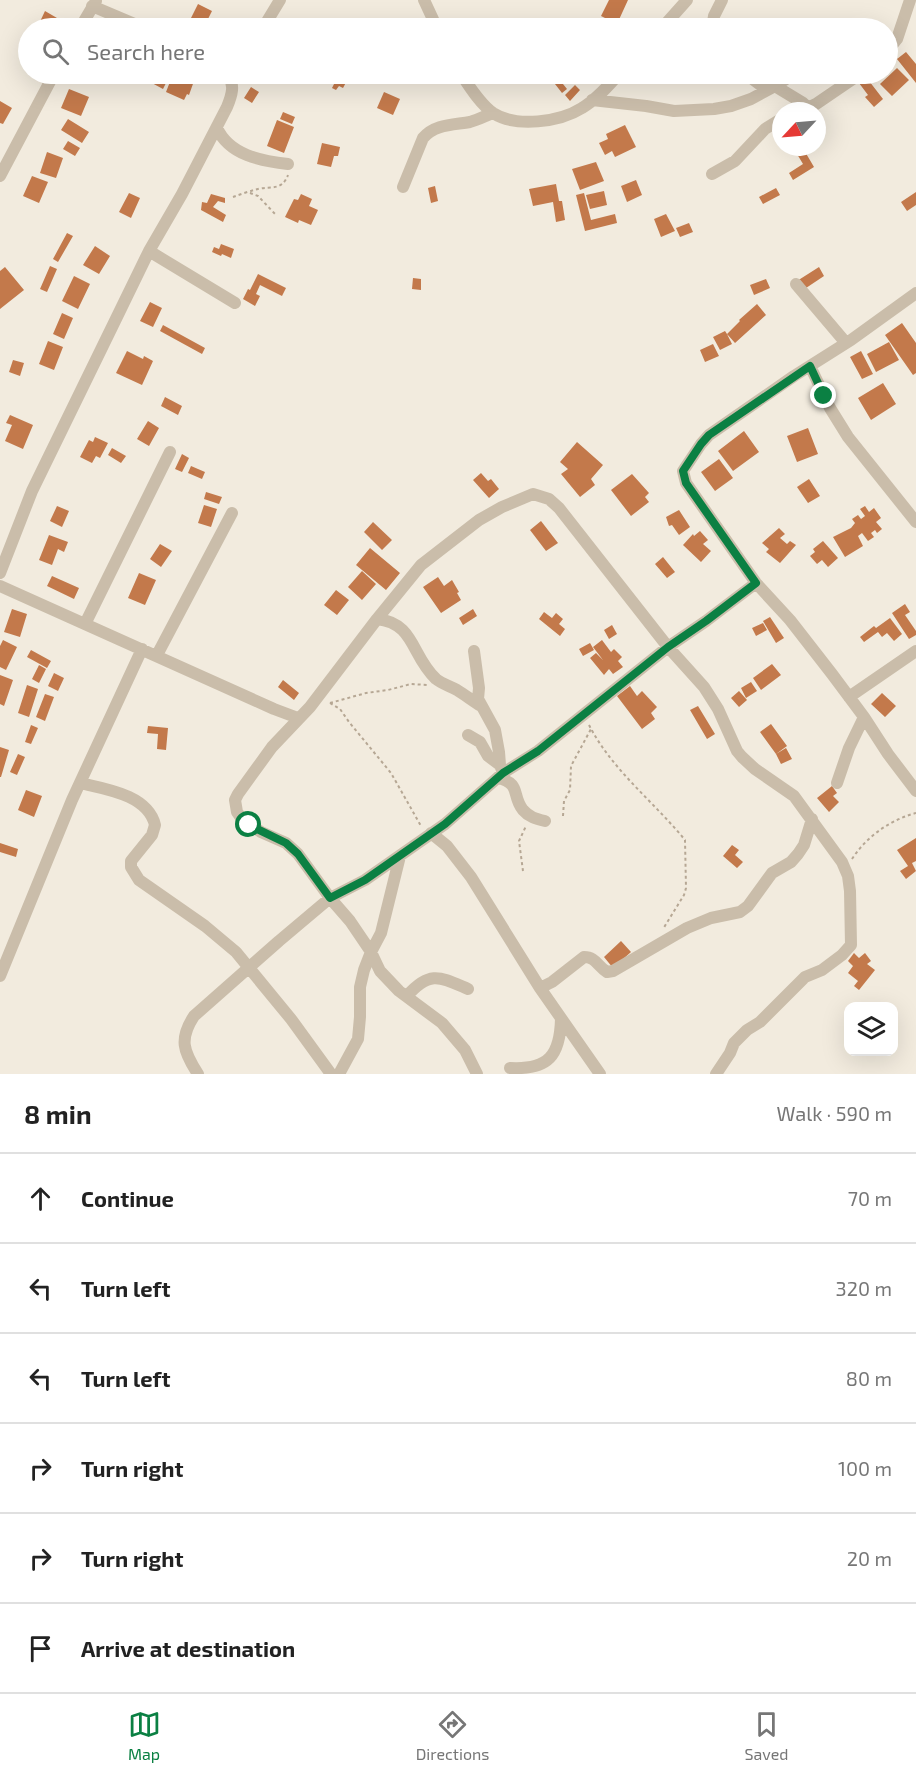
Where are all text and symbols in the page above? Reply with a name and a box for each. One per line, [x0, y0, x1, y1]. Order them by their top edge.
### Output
search box [18, 18, 898, 84]
icon: search [39, 35, 72, 68]
text: Search here [87, 38, 205, 64]
north arrow [772, 102, 826, 156]
route end [810, 382, 836, 408]
route start [235, 811, 261, 837]
map controls [844, 1002, 898, 1056]
button: layers [844, 1002, 898, 1056]
text: 8 min [24, 1098, 92, 1129]
text: Walk · 590 m [777, 1101, 892, 1125]
icon: ahead [24, 1182, 57, 1215]
text: Continue [81, 1185, 174, 1211]
text: 70 m [848, 1186, 892, 1210]
icon: left [24, 1272, 57, 1305]
text: Turn left [81, 1275, 170, 1301]
text: 320 m [836, 1276, 892, 1300]
icon: left [24, 1362, 57, 1395]
text: Turn left [81, 1365, 170, 1391]
text: 80 m [846, 1366, 892, 1390]
icon: right [24, 1452, 57, 1485]
text: Turn right [81, 1455, 183, 1481]
text: 100 m [838, 1456, 892, 1480]
icon: right [24, 1542, 57, 1575]
text: Turn right [81, 1545, 183, 1571]
text: 20 m [847, 1546, 892, 1570]
icon: arrive [24, 1632, 57, 1665]
text: Arrive at destination [81, 1635, 295, 1661]
tab: Map [128, 1708, 161, 1763]
tab: Directions [416, 1708, 489, 1763]
tab: Saved [745, 1708, 788, 1763]

